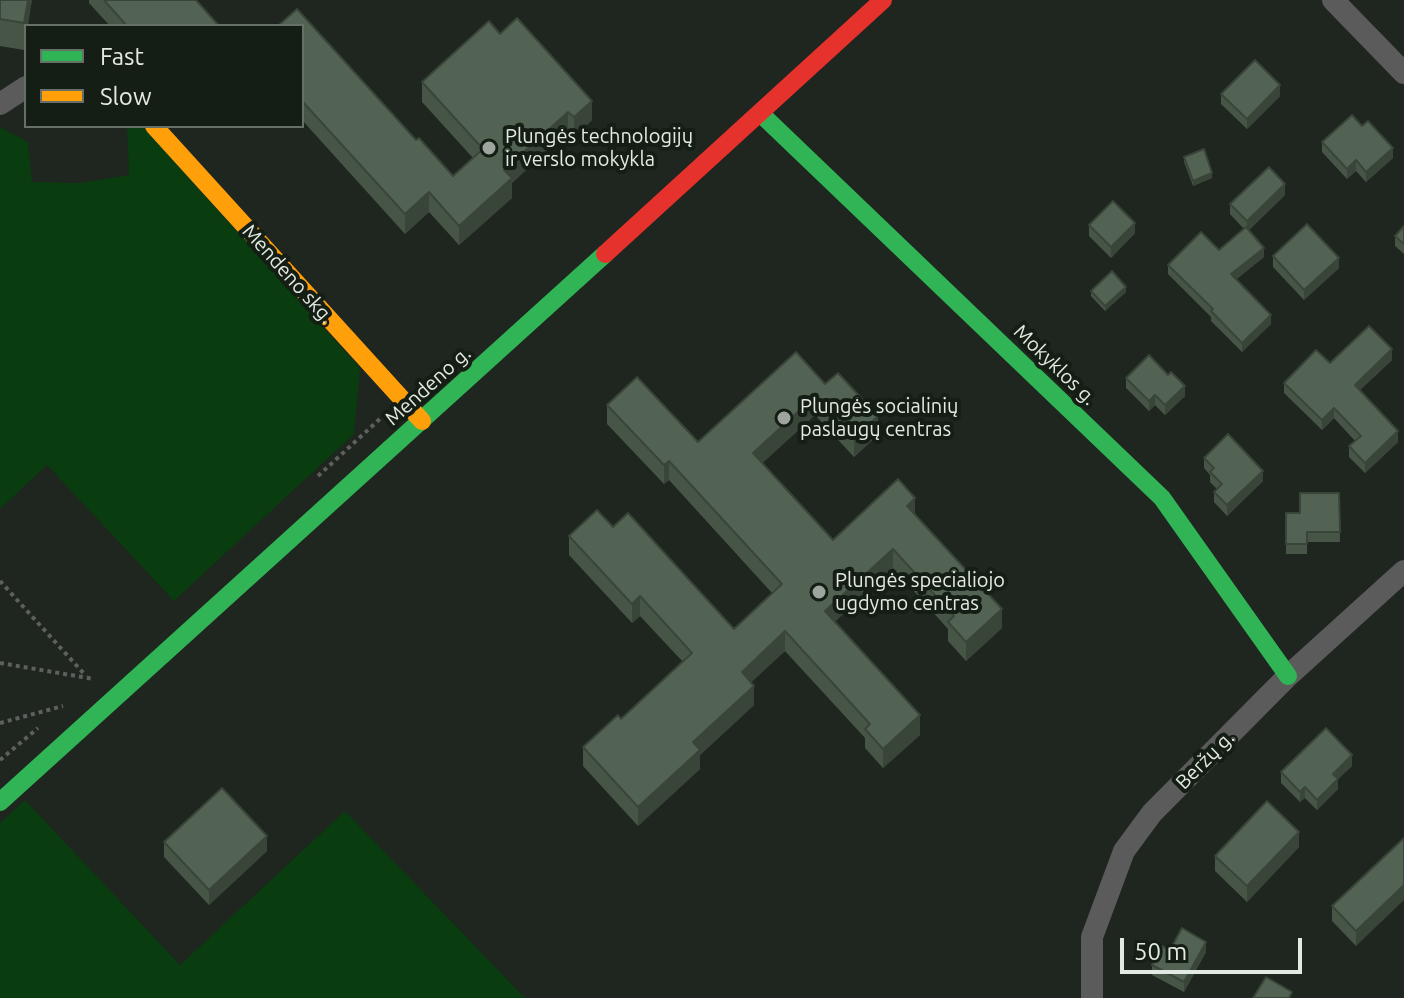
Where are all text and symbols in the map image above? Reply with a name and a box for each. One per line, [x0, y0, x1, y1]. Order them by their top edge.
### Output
legend [24, 24, 304, 128]
text: Fast [100, 43, 144, 70]
text: Slow [100, 83, 152, 110]
place label: Plungės technologijų ir verslo mokykla [505, 124, 693, 171]
marker: Plungės technologijų ir verslo mokykla [480, 139, 498, 157]
street label: Mendeno skg. [237, 219, 339, 329]
street label: Mokyklos g. [1009, 320, 1101, 410]
street label: Mendeno g. [380, 341, 476, 431]
place label: Plungės socialinių paslaugų centras [800, 394, 958, 441]
marker: Plungės socialinių paslaugų centras [775, 409, 793, 427]
place label: Plungės specialiojo ugdymo centras [835, 568, 1005, 615]
marker: Plungės specialiojo ugdymo centras [810, 583, 828, 601]
street label: Beržų g. [1171, 726, 1239, 794]
scale bar [1124, 922, 1306, 972]
text: 50 m [1134, 938, 1187, 965]

